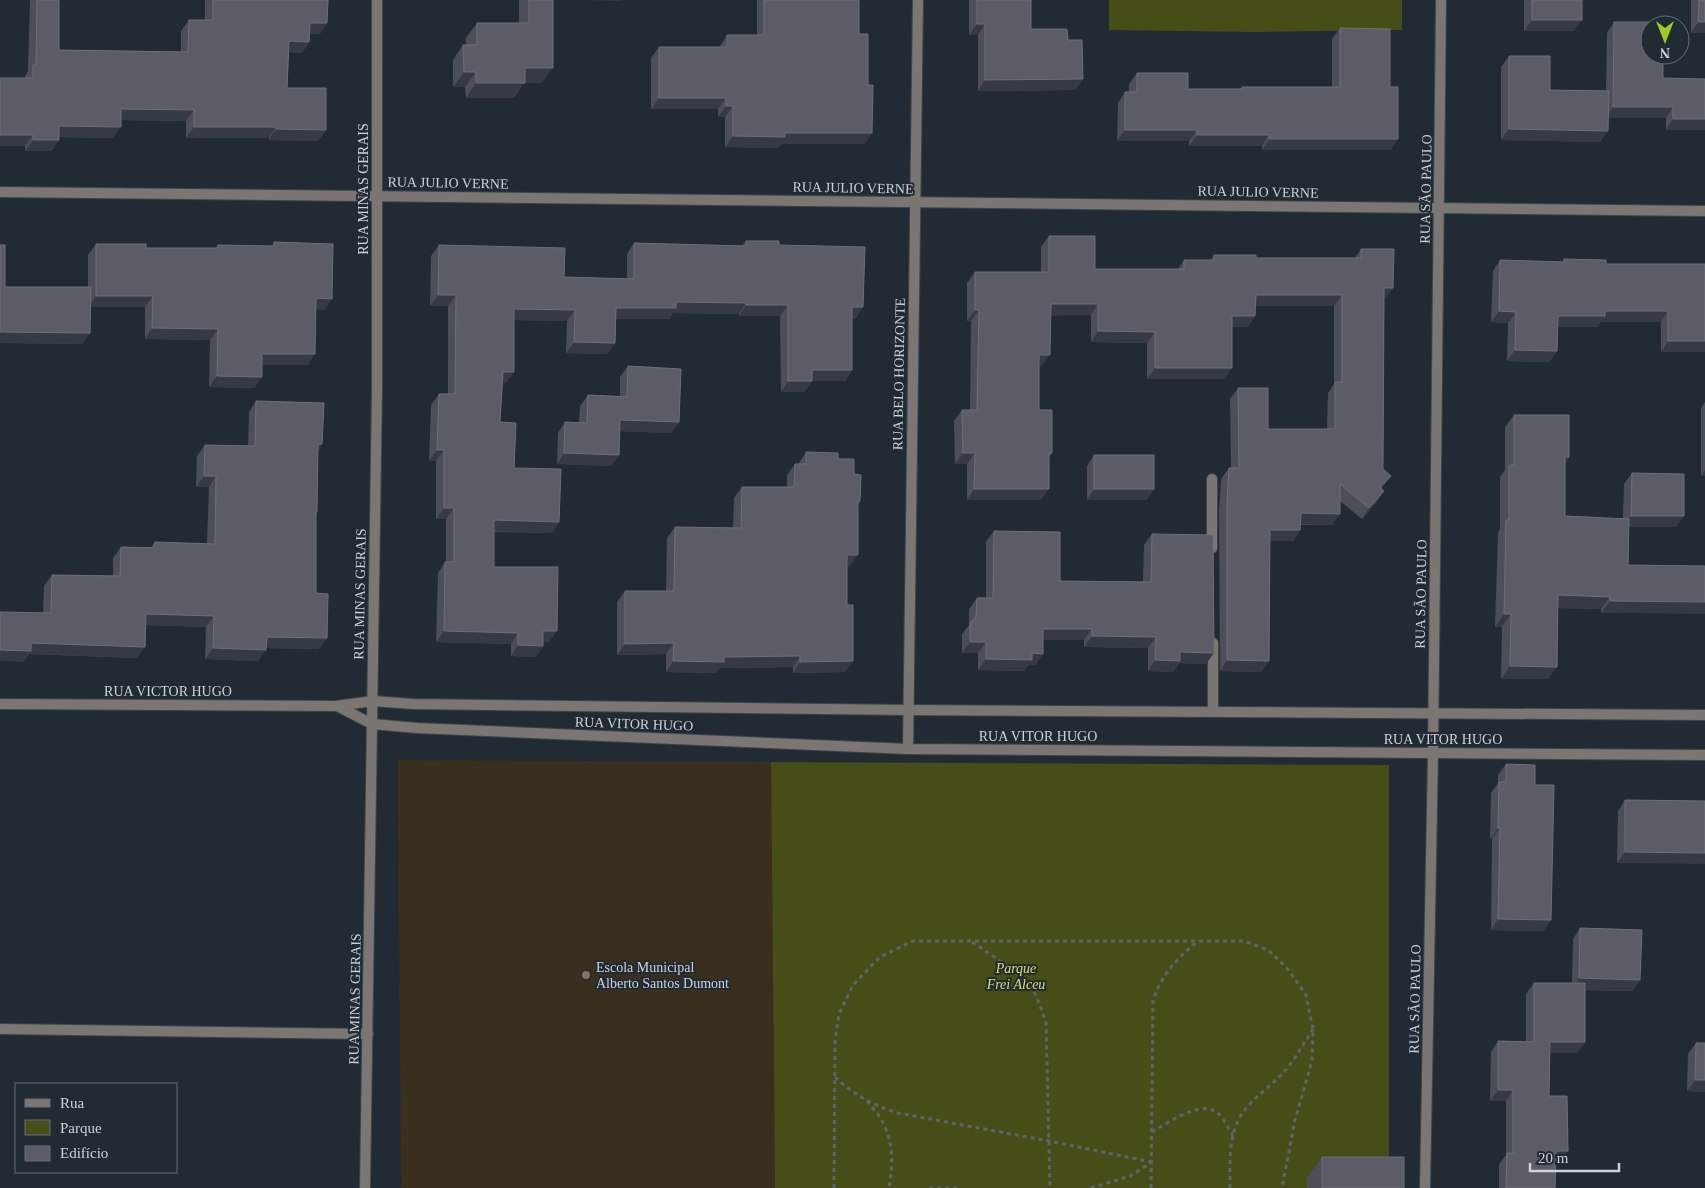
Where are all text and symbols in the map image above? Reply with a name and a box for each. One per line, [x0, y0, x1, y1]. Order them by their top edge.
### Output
north arrow [1640, 15, 1690, 65]
text: N [1660, 45, 1670, 60]
street label: RUA MINAS GERAIS [356, 123, 371, 255]
street label: RUA SÃO PAULO [1418, 134, 1434, 244]
street label: RUA JULIO VERNE [387, 174, 509, 192]
street label: RUA JULIO VERNE [792, 179, 914, 197]
street label: RUA JULIO VERNE [1197, 183, 1319, 201]
street label: RUA BELO HORIZONTE [890, 298, 908, 450]
street label: RUA MINAS GERAIS [351, 528, 369, 660]
street label: RUA SÃO PAULO [1413, 539, 1429, 649]
street label: RUA VICTOR HUGO [104, 684, 232, 699]
street label: RUA VITOR HUGO [575, 714, 693, 734]
street label: RUA VITOR HUGO [979, 729, 1097, 744]
street label: RUA VITOR HUGO [1384, 732, 1502, 747]
street label: RUA MINAS GERAIS [346, 933, 364, 1065]
street label: RUA SÃO PAULO [1407, 944, 1423, 1054]
place label: Escola Municipal Alberto Santos Dumont [596, 960, 729, 991]
park label: Parque Frei Alceu [986, 961, 1045, 992]
marker: Escola Municipal Alberto Santos Dumont [580, 969, 592, 981]
legend [15, 1083, 178, 1173]
text: Rua [60, 1095, 85, 1111]
text: Parque [60, 1120, 102, 1136]
scale bar [1530, 1140, 1619, 1172]
text: Edifício [60, 1145, 108, 1161]
text: 20 m [1538, 1150, 1569, 1166]

